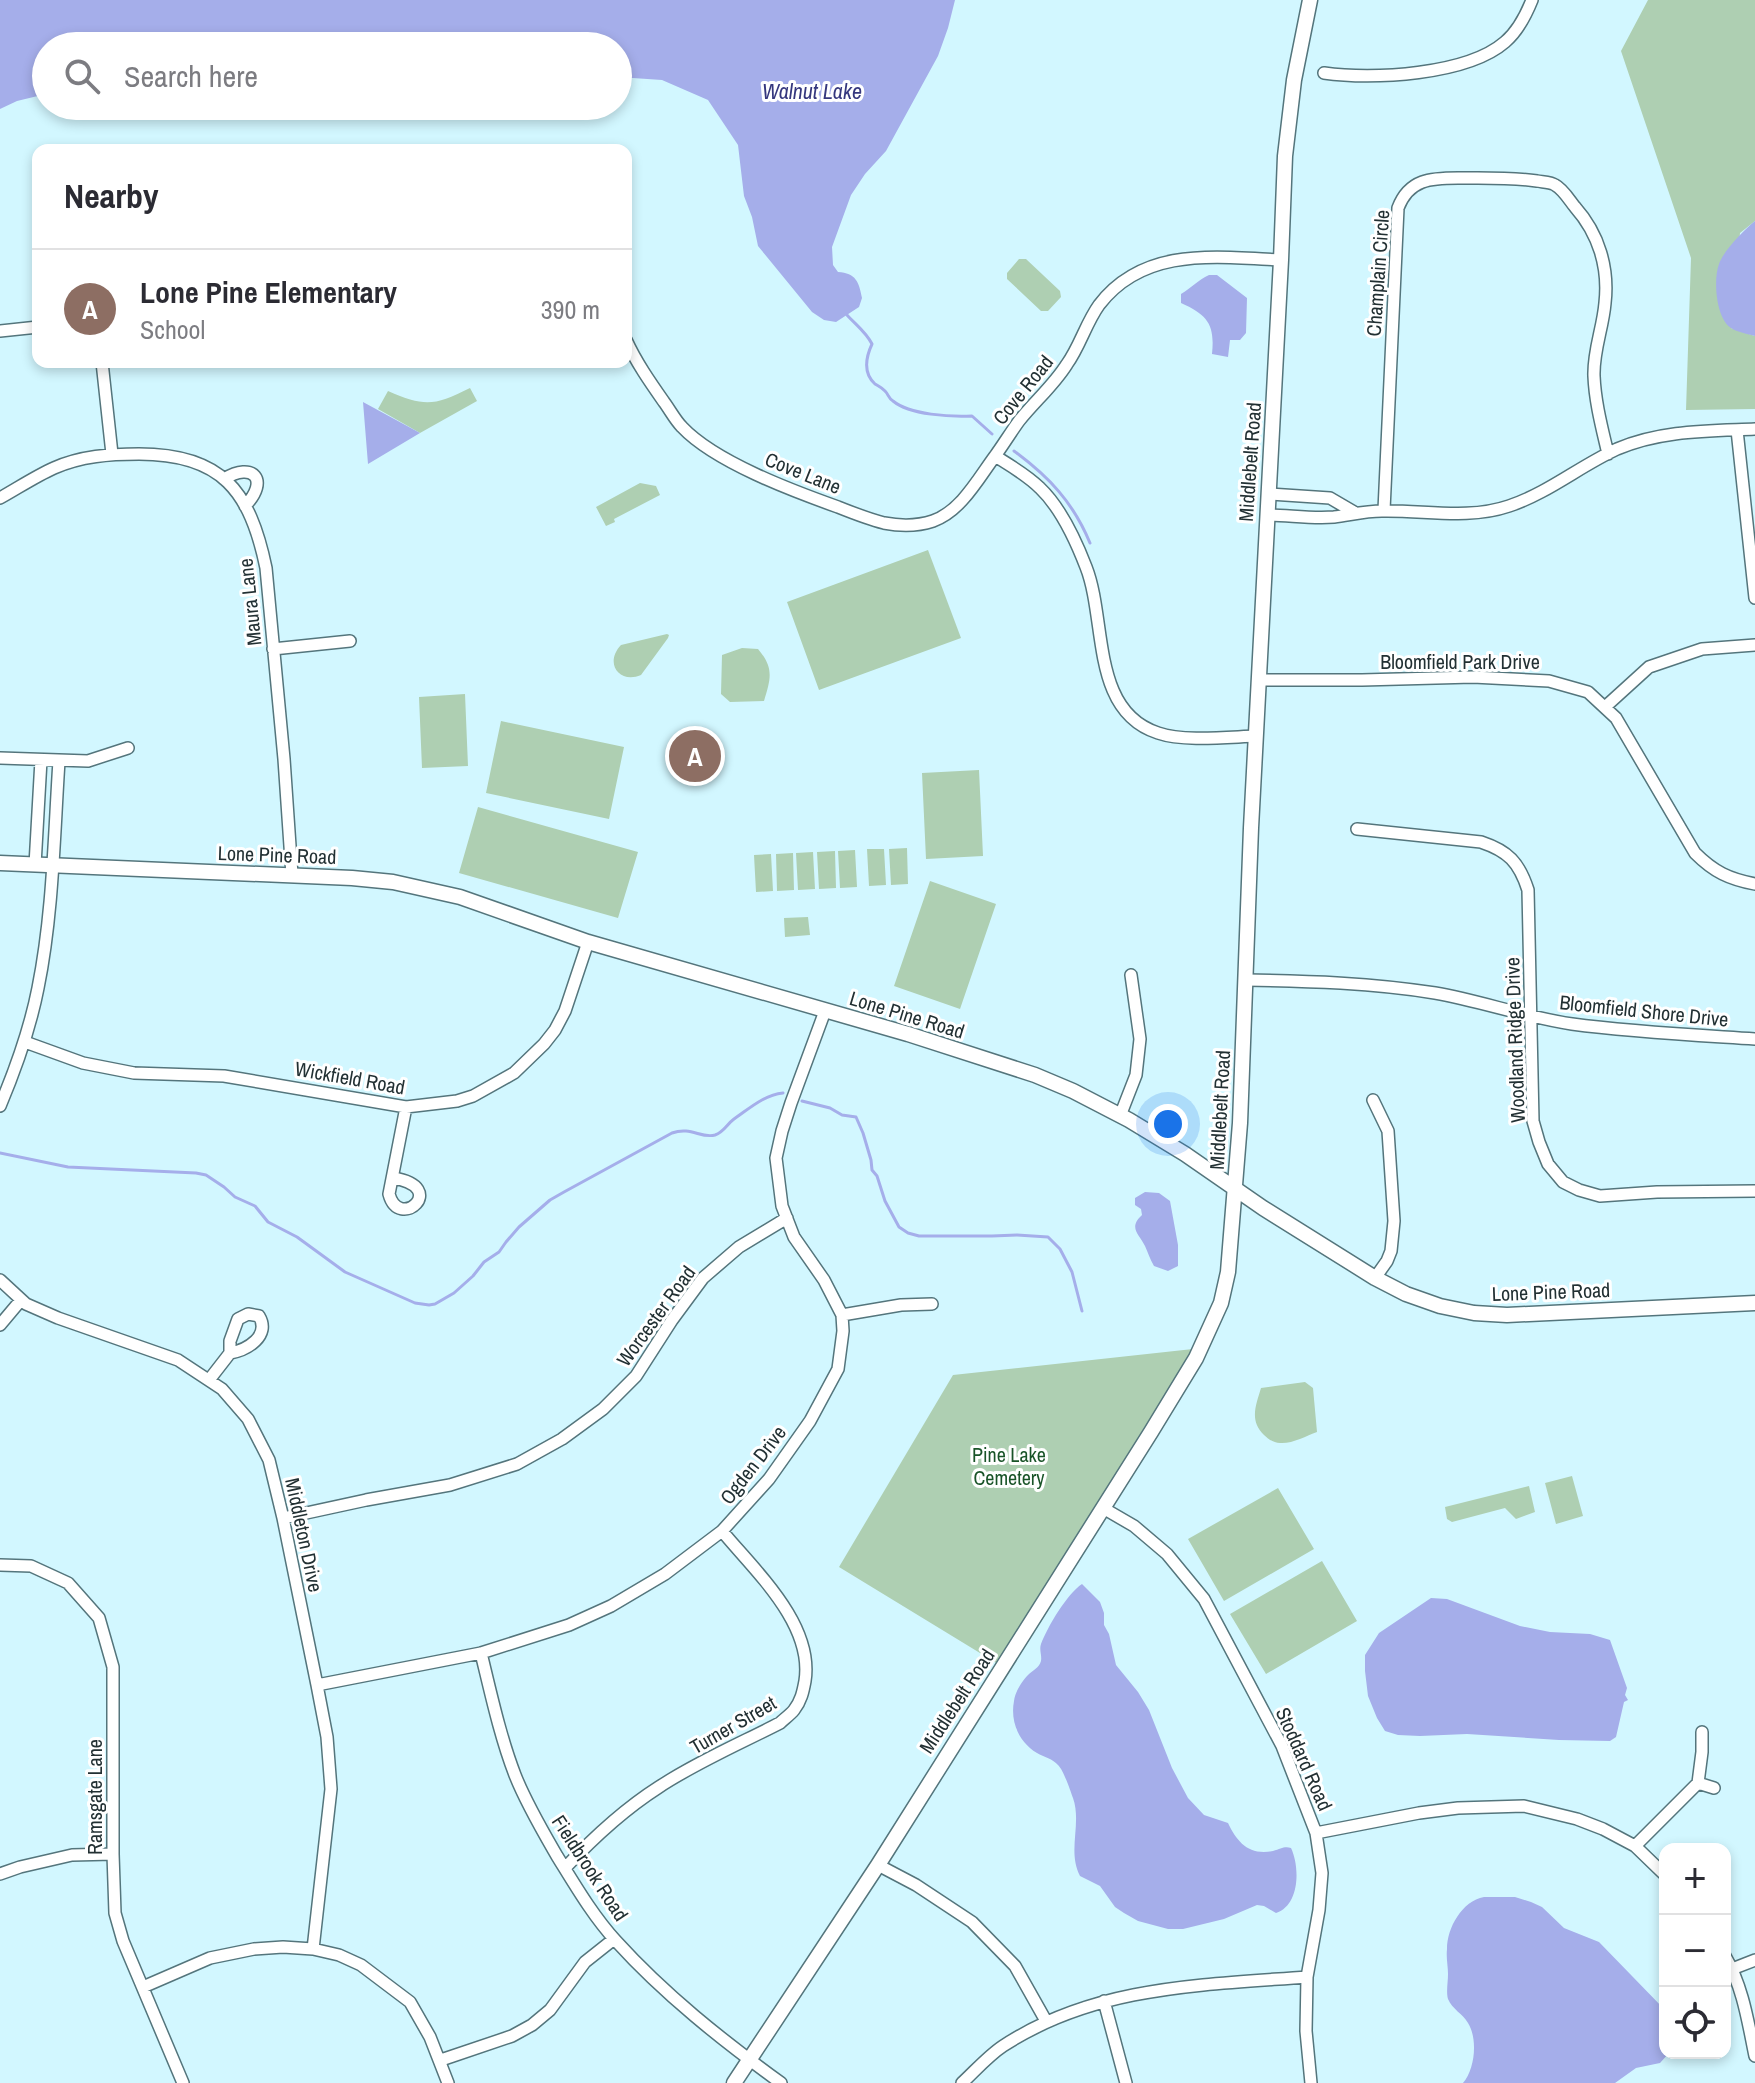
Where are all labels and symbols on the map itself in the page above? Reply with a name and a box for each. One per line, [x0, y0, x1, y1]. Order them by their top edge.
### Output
water label: Walnut Lake [762, 76, 862, 106]
street label: Champlain Circle [1360, 209, 1395, 337]
street label: Cove Road [986, 349, 1059, 430]
street label: Middlebelt Road [1232, 401, 1267, 522]
street label: Cove Lane [761, 445, 845, 500]
street label: Maura Lane [232, 557, 268, 647]
street label: Bloomfield Park Drive [1380, 648, 1540, 675]
pin: A [669, 726, 721, 786]
street label: Lone Pine Road [217, 839, 337, 870]
street label: Woodland Ridge Drive [1498, 957, 1531, 1123]
street label: Lone Pine Road [847, 984, 968, 1045]
street label: Bloomfield Shore Drive [1558, 988, 1730, 1033]
street label: Middlebelt Road [1203, 1050, 1236, 1170]
street label: Wickfield Road [293, 1055, 407, 1100]
your location [1148, 1104, 1188, 1144]
street label: Worcester Road [610, 1260, 701, 1371]
street label: Lone Pine Road [1491, 1276, 1611, 1307]
street label: Ogden Drive [713, 1420, 792, 1510]
park label: Pine Lake Cemetery [972, 1441, 1046, 1491]
street label: Middleton Drive [279, 1475, 330, 1594]
street label: Middlebelt Road [913, 1643, 1000, 1758]
street label: Turner Street [685, 1689, 781, 1760]
street label: Stoddard Road [1270, 1703, 1339, 1815]
street label: Ramsgate Lane [81, 1739, 108, 1855]
street label: Fieldbrook Road [546, 1810, 635, 1926]

